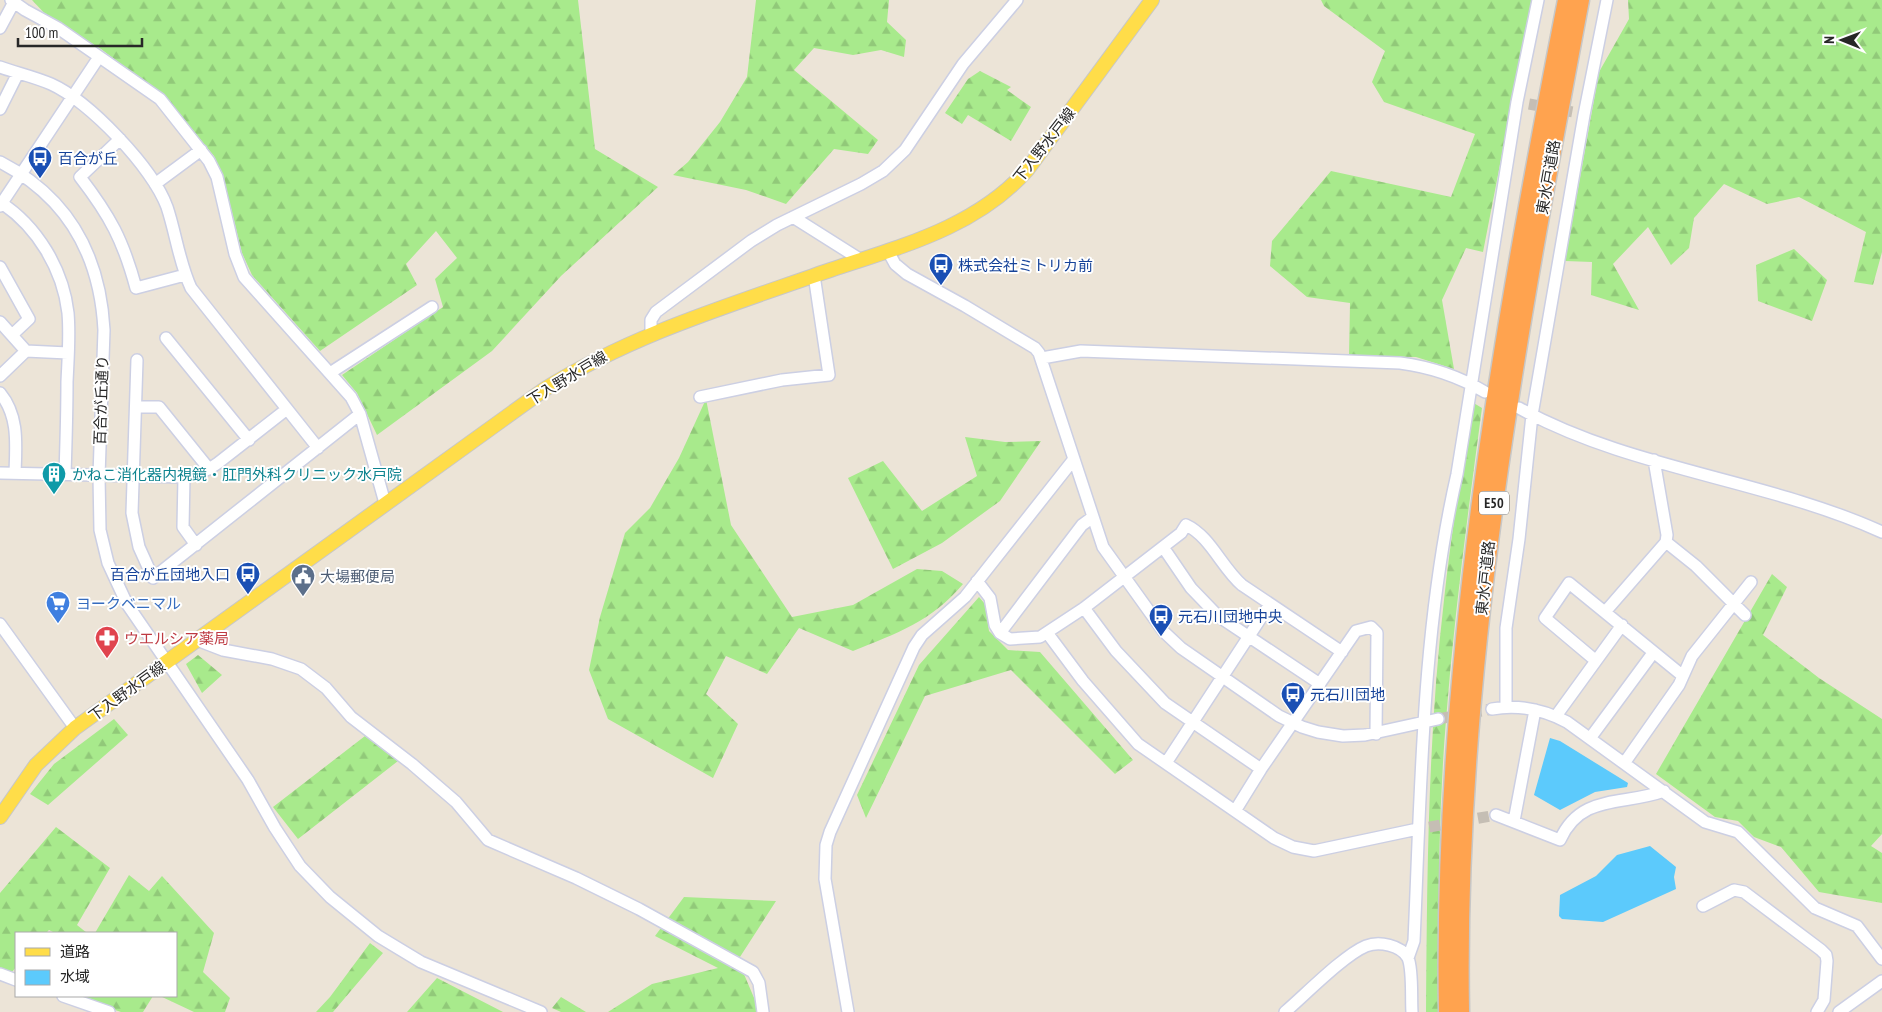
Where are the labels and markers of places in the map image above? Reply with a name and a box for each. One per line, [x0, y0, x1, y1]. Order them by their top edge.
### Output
bus stop icon: 百合が丘 [27, 145, 53, 179]
place label: 百合が丘 [58, 149, 118, 168]
bus stop icon: 株式会社ミトリカ前 [928, 252, 954, 286]
place label: 株式会社ミトリカ前 [958, 256, 1093, 275]
building icon: かねこ消化器内視鏡・肛門外科クリニック水戸院 [41, 461, 67, 495]
place label: かねこ消化器内視鏡・肛門外科クリニック水戸院 [72, 465, 402, 484]
bus stop icon: 百合が丘団地入口 [235, 561, 261, 595]
public building icon: 大場郵便局 [290, 563, 316, 597]
place label: 百合が丘団地入口 [110, 565, 230, 584]
place label: 大場郵便局 [320, 567, 395, 586]
supermarket icon: ヨークベニマル [45, 590, 71, 624]
place label: ヨークベニマル [76, 594, 181, 613]
bus stop icon: 元石川団地中央 [1148, 603, 1174, 637]
place label: 元石川団地中央 [1178, 607, 1283, 626]
pharmacy icon: ウエルシア薬局 [94, 625, 120, 659]
place label: ウエルシア薬局 [124, 629, 229, 648]
bus stop icon: 元石川団地 [1280, 681, 1306, 715]
place label: 元石川団地 [1310, 685, 1385, 704]

